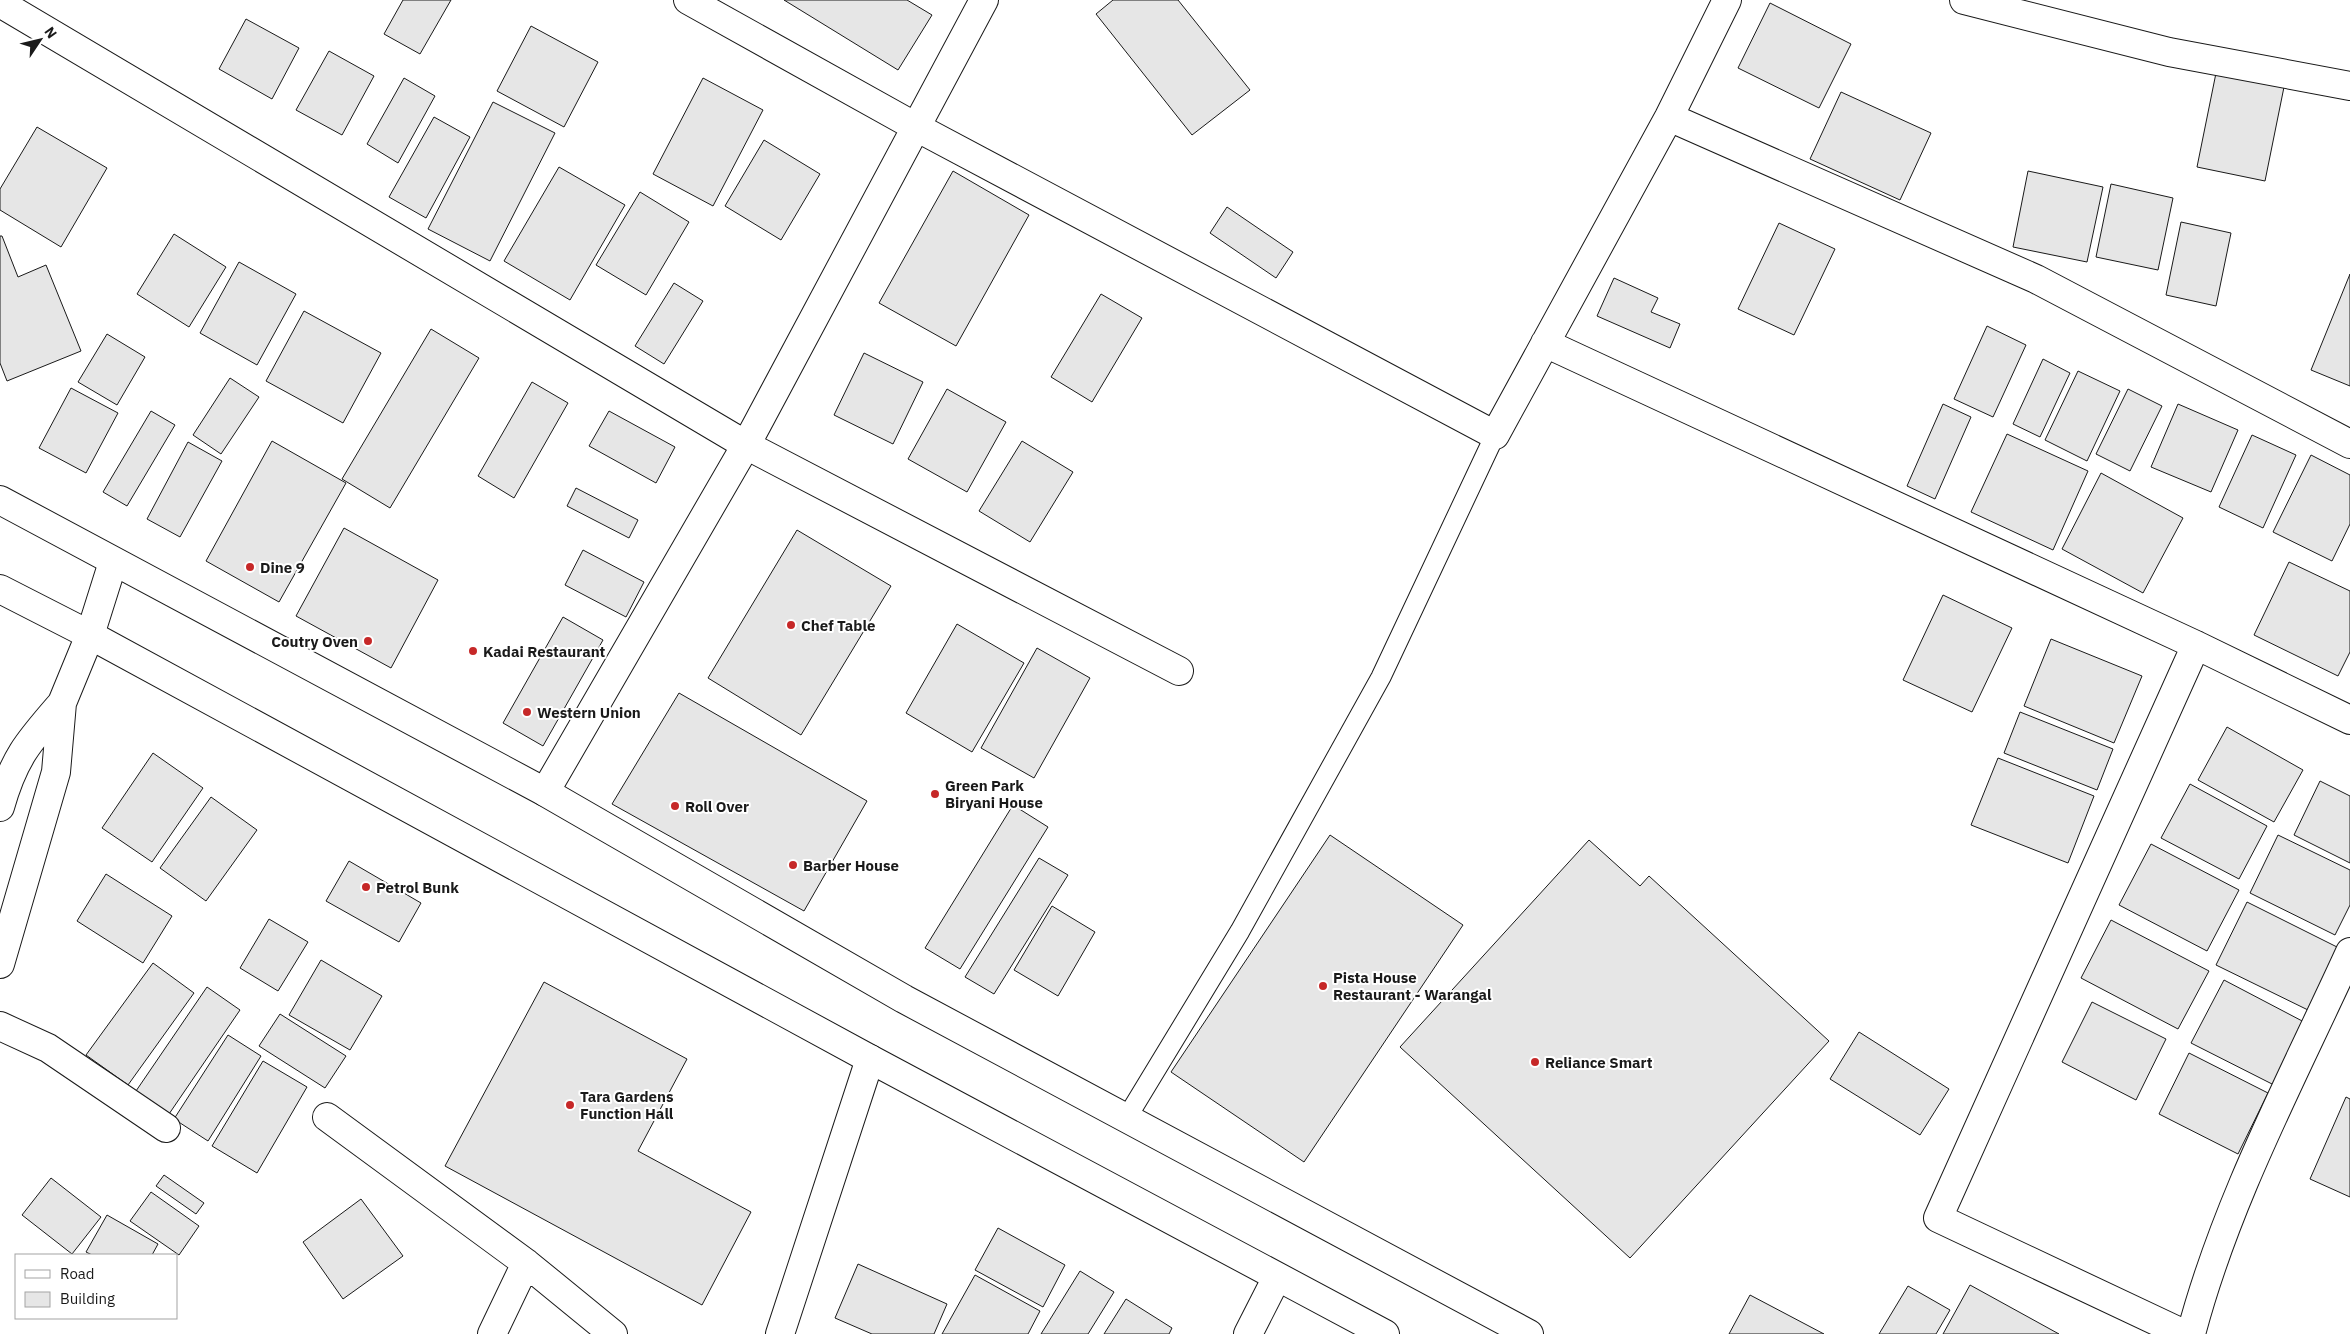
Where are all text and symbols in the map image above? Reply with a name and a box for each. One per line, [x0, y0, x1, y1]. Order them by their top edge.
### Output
north arrow [15, 15, 65, 65]
text: N [40, 23, 61, 42]
place label: Dine 9 [260, 558, 305, 577]
marker: Dine 9 [244, 561, 256, 573]
place label: Chef Table [801, 616, 875, 635]
marker: Chef Table [785, 619, 797, 631]
place label: Coutry Oven [271, 632, 358, 651]
marker: Coutry Oven [362, 635, 374, 647]
place label: Kadai Restaurant [483, 642, 606, 661]
marker: Kadai Restaurant [467, 645, 479, 657]
place label: Western Union [537, 703, 641, 722]
marker: Western Union [521, 706, 533, 718]
place label: Green Park Biryani House [945, 776, 1043, 812]
marker: Green Park Biryani House [929, 788, 941, 800]
place label: Roll Over [685, 797, 749, 816]
marker: Roll Over [669, 800, 681, 812]
place label: Barber House [803, 856, 899, 875]
marker: Barber House [787, 859, 799, 871]
place label: Petrol Bunk [376, 878, 459, 897]
marker: Petrol Bunk [360, 881, 372, 893]
place label: Pista House Restaurant - Warangal [1333, 968, 1492, 1004]
marker: Pista House Restaurant - Warangal [1317, 980, 1329, 992]
place label: Reliance Smart [1545, 1053, 1653, 1072]
marker: Reliance Smart [1529, 1056, 1541, 1068]
place label: Tara Gardens Function Hall [580, 1087, 674, 1123]
marker: Tara Gardens Function Hall [564, 1099, 576, 1111]
legend [15, 1254, 178, 1319]
text: Road [60, 1264, 95, 1283]
text: Building [60, 1289, 115, 1308]

